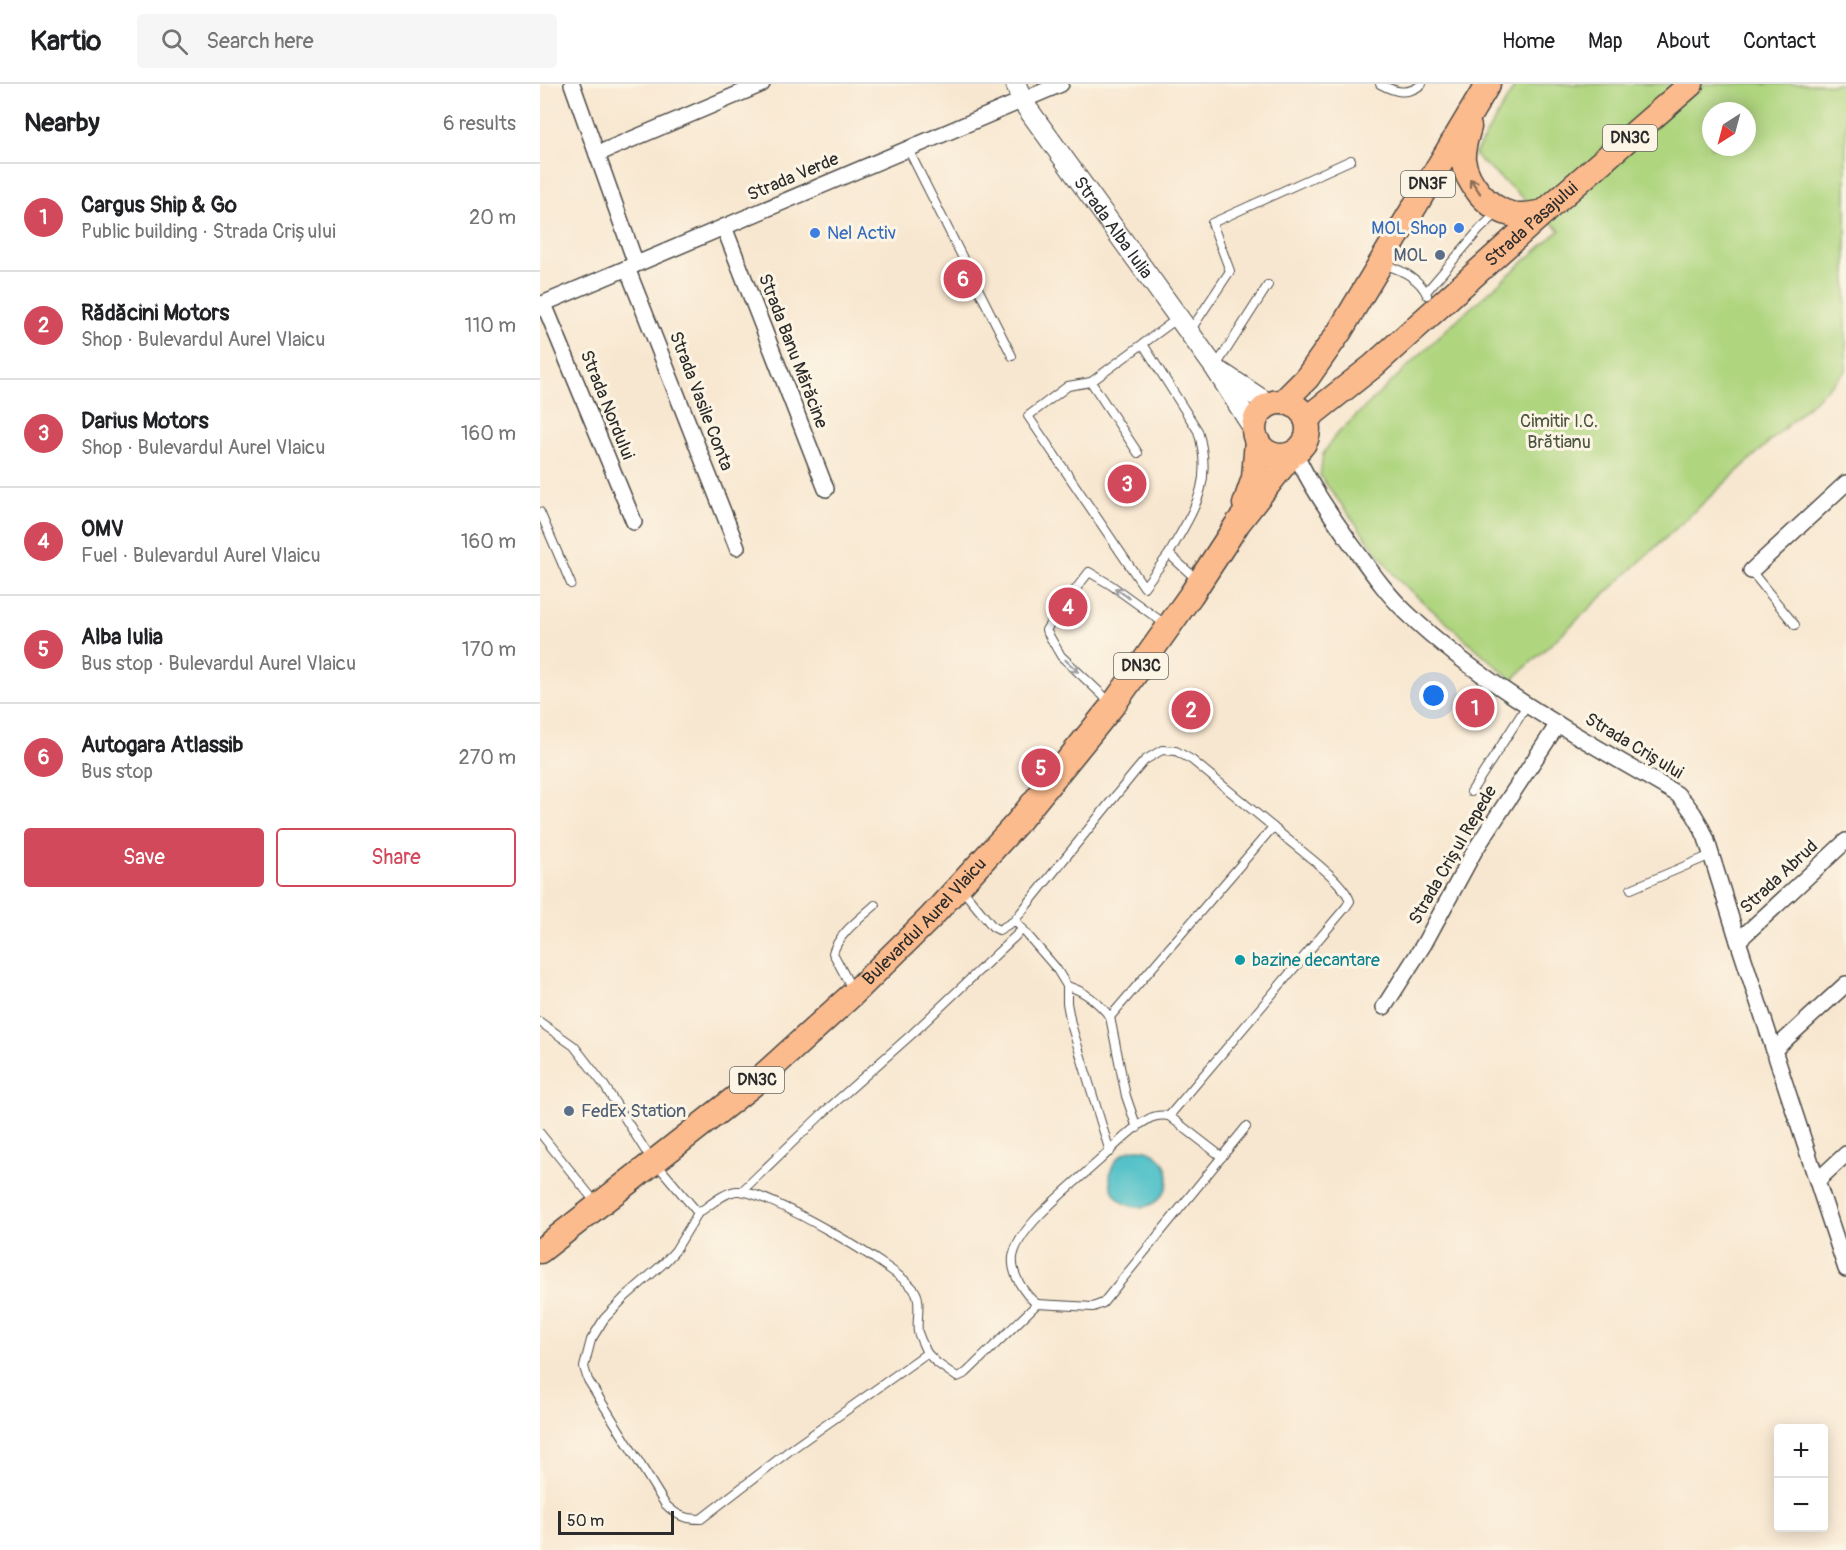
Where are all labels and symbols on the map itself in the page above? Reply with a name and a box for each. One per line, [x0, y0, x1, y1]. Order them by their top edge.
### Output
north arrow [1702, 102, 1756, 156]
road number: DN3C [1603, 125, 1657, 151]
street label: Strada Verde [744, 147, 842, 207]
road number: DN3F [1401, 171, 1455, 197]
street label: Strada Alba Iulia [1069, 172, 1158, 283]
street label: Strada Pasajului [1480, 176, 1582, 271]
one-way arrow [1469, 179, 1481, 195]
place label: MOL Shop [1371, 217, 1447, 240]
marker: MOL Shop [1452, 221, 1466, 235]
place label: Nel Activ [827, 222, 896, 245]
marker: Nel Activ [808, 226, 822, 240]
place label: MOL [1393, 244, 1428, 267]
marker: MOL [1433, 248, 1447, 262]
pin: 6 [944, 256, 982, 302]
street label: Strada Banu Mărăcine [753, 270, 833, 432]
street label: Strada Vasile Conta [664, 328, 738, 474]
street label: Strada Nordului [575, 347, 639, 463]
park label: Cimitir I.C. Brătianu [1520, 410, 1598, 454]
pin: 3 [1108, 462, 1146, 506]
pin: 4 [1048, 584, 1088, 630]
one-way arrow [1114, 587, 1130, 599]
road number: DN3C [1114, 653, 1168, 679]
one-way arrow [1064, 659, 1079, 674]
your location [1419, 681, 1448, 710]
pin: 1 [1456, 686, 1494, 730]
pin: 2 [1172, 688, 1210, 732]
street label: Strada Crișului [1581, 708, 1687, 784]
pin: 5 [1022, 746, 1060, 790]
street label: Strada Crișul Repede [1404, 781, 1502, 929]
street label: Strada Abrud [1735, 835, 1823, 919]
street label: Bulevardul Aurel Vlaicu [857, 853, 991, 990]
place label: bazine decantare [1252, 949, 1380, 972]
marker: bazine decantare [1233, 953, 1247, 967]
road number: DN3C [730, 1067, 784, 1093]
place label: FedEx Station [581, 1100, 686, 1123]
marker: FedEx Station [562, 1104, 576, 1118]
scale bar [558, 1508, 674, 1536]

